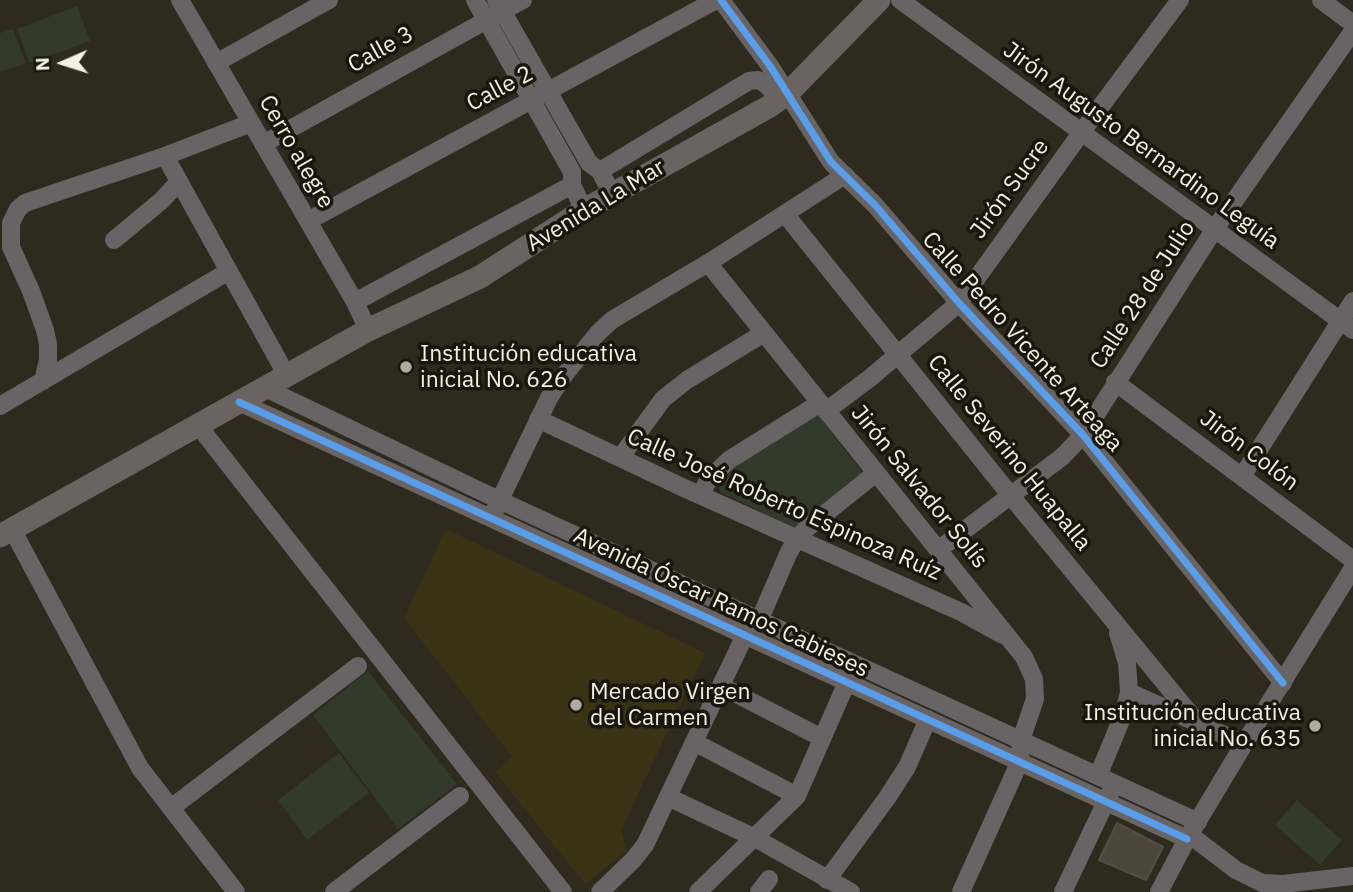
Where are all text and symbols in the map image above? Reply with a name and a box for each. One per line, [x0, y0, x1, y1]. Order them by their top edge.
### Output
street label: Calle 3 [343, 21, 419, 79]
north arrow [28, 28, 98, 98]
street label: Jirón Augusto Bernardino Leguía [998, 36, 1284, 256]
text: N [30, 57, 54, 72]
street label: Calle 2 [462, 60, 538, 118]
street label: Cerro alegre [252, 90, 340, 214]
street label: Jirón Sucre [965, 134, 1055, 244]
street label: Avenida La Mar [522, 154, 670, 258]
street label: Calle 28 de Julio [1085, 216, 1201, 374]
street label: Calle Pedro Vicente Arteaga [916, 226, 1128, 458]
place label: Institución educativa inicial No. 626 [420, 340, 637, 394]
street label: Calle Severino Huapalla [921, 349, 1097, 557]
marker: Institución educativa inicial No. 626 [398, 359, 414, 375]
street label: Jirón Salvador Solís [845, 400, 993, 574]
street label: Jirón Colón [1194, 405, 1304, 497]
street label: Calle José Roberto Espinoza Ruíz [623, 423, 945, 587]
street label: Avenida Óscar Ramos Cabieses [569, 522, 873, 684]
place label: Mercado Virgen del Carmen [590, 678, 750, 732]
marker: Mercado Virgen del Carmen [568, 697, 584, 713]
place label: Institución educativa inicial No. 635 [1084, 699, 1301, 753]
marker: Institución educativa inicial No. 635 [1307, 718, 1323, 734]

